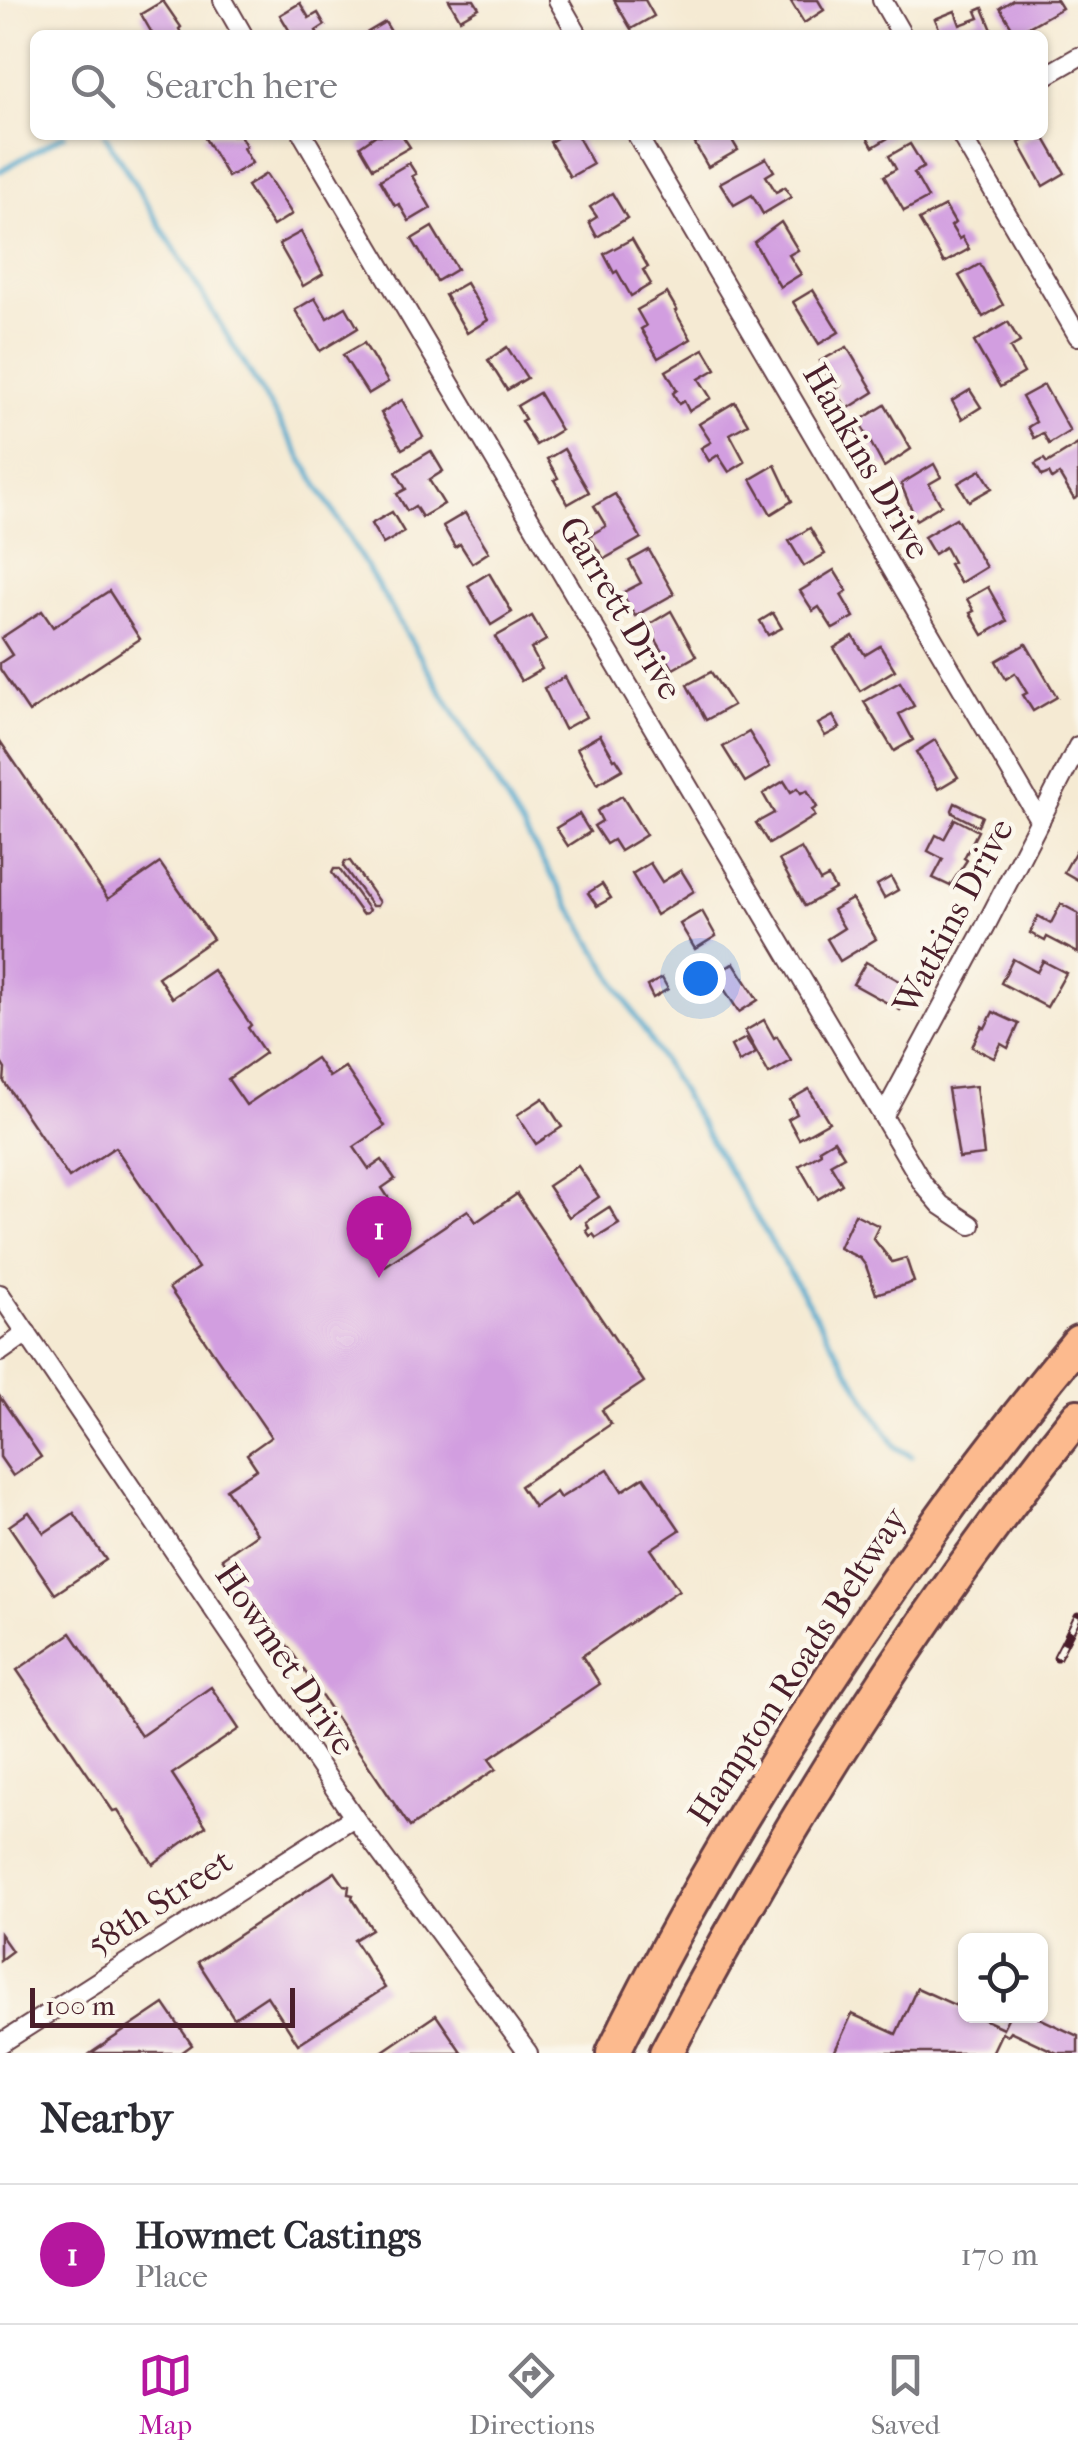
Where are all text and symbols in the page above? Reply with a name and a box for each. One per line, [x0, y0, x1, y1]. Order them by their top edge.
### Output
search box [30, 30, 1048, 140]
icon: search [65, 58, 120, 113]
text: Search here [145, 63, 338, 108]
street label: Hankins Drive [794, 356, 939, 566]
street label: Garrett Drive [550, 509, 691, 707]
street label: Watkins Drive [884, 812, 1022, 1022]
your location [675, 953, 726, 1004]
pin: 1 [346, 1196, 412, 1278]
street label: Hampton Roads Beltway [679, 1499, 916, 1833]
street label: Howmet Drive [207, 1556, 365, 1763]
street label: 58th Street [79, 1840, 240, 1964]
map controls [958, 1933, 1048, 2023]
button: locate [958, 1933, 1048, 2023]
scale bar [30, 1983, 295, 2028]
text: 100 m [45, 1989, 115, 2022]
text: Nearby [40, 2094, 172, 2143]
text: Howmet Castings [135, 2213, 422, 2258]
text: 1 [67, 2236, 78, 2273]
text: 170 m [960, 2236, 1038, 2273]
text: Place [135, 2258, 208, 2295]
tab: Map [138, 2348, 193, 2441]
tab: Directions [469, 2348, 595, 2441]
tab: Saved [871, 2348, 940, 2441]

